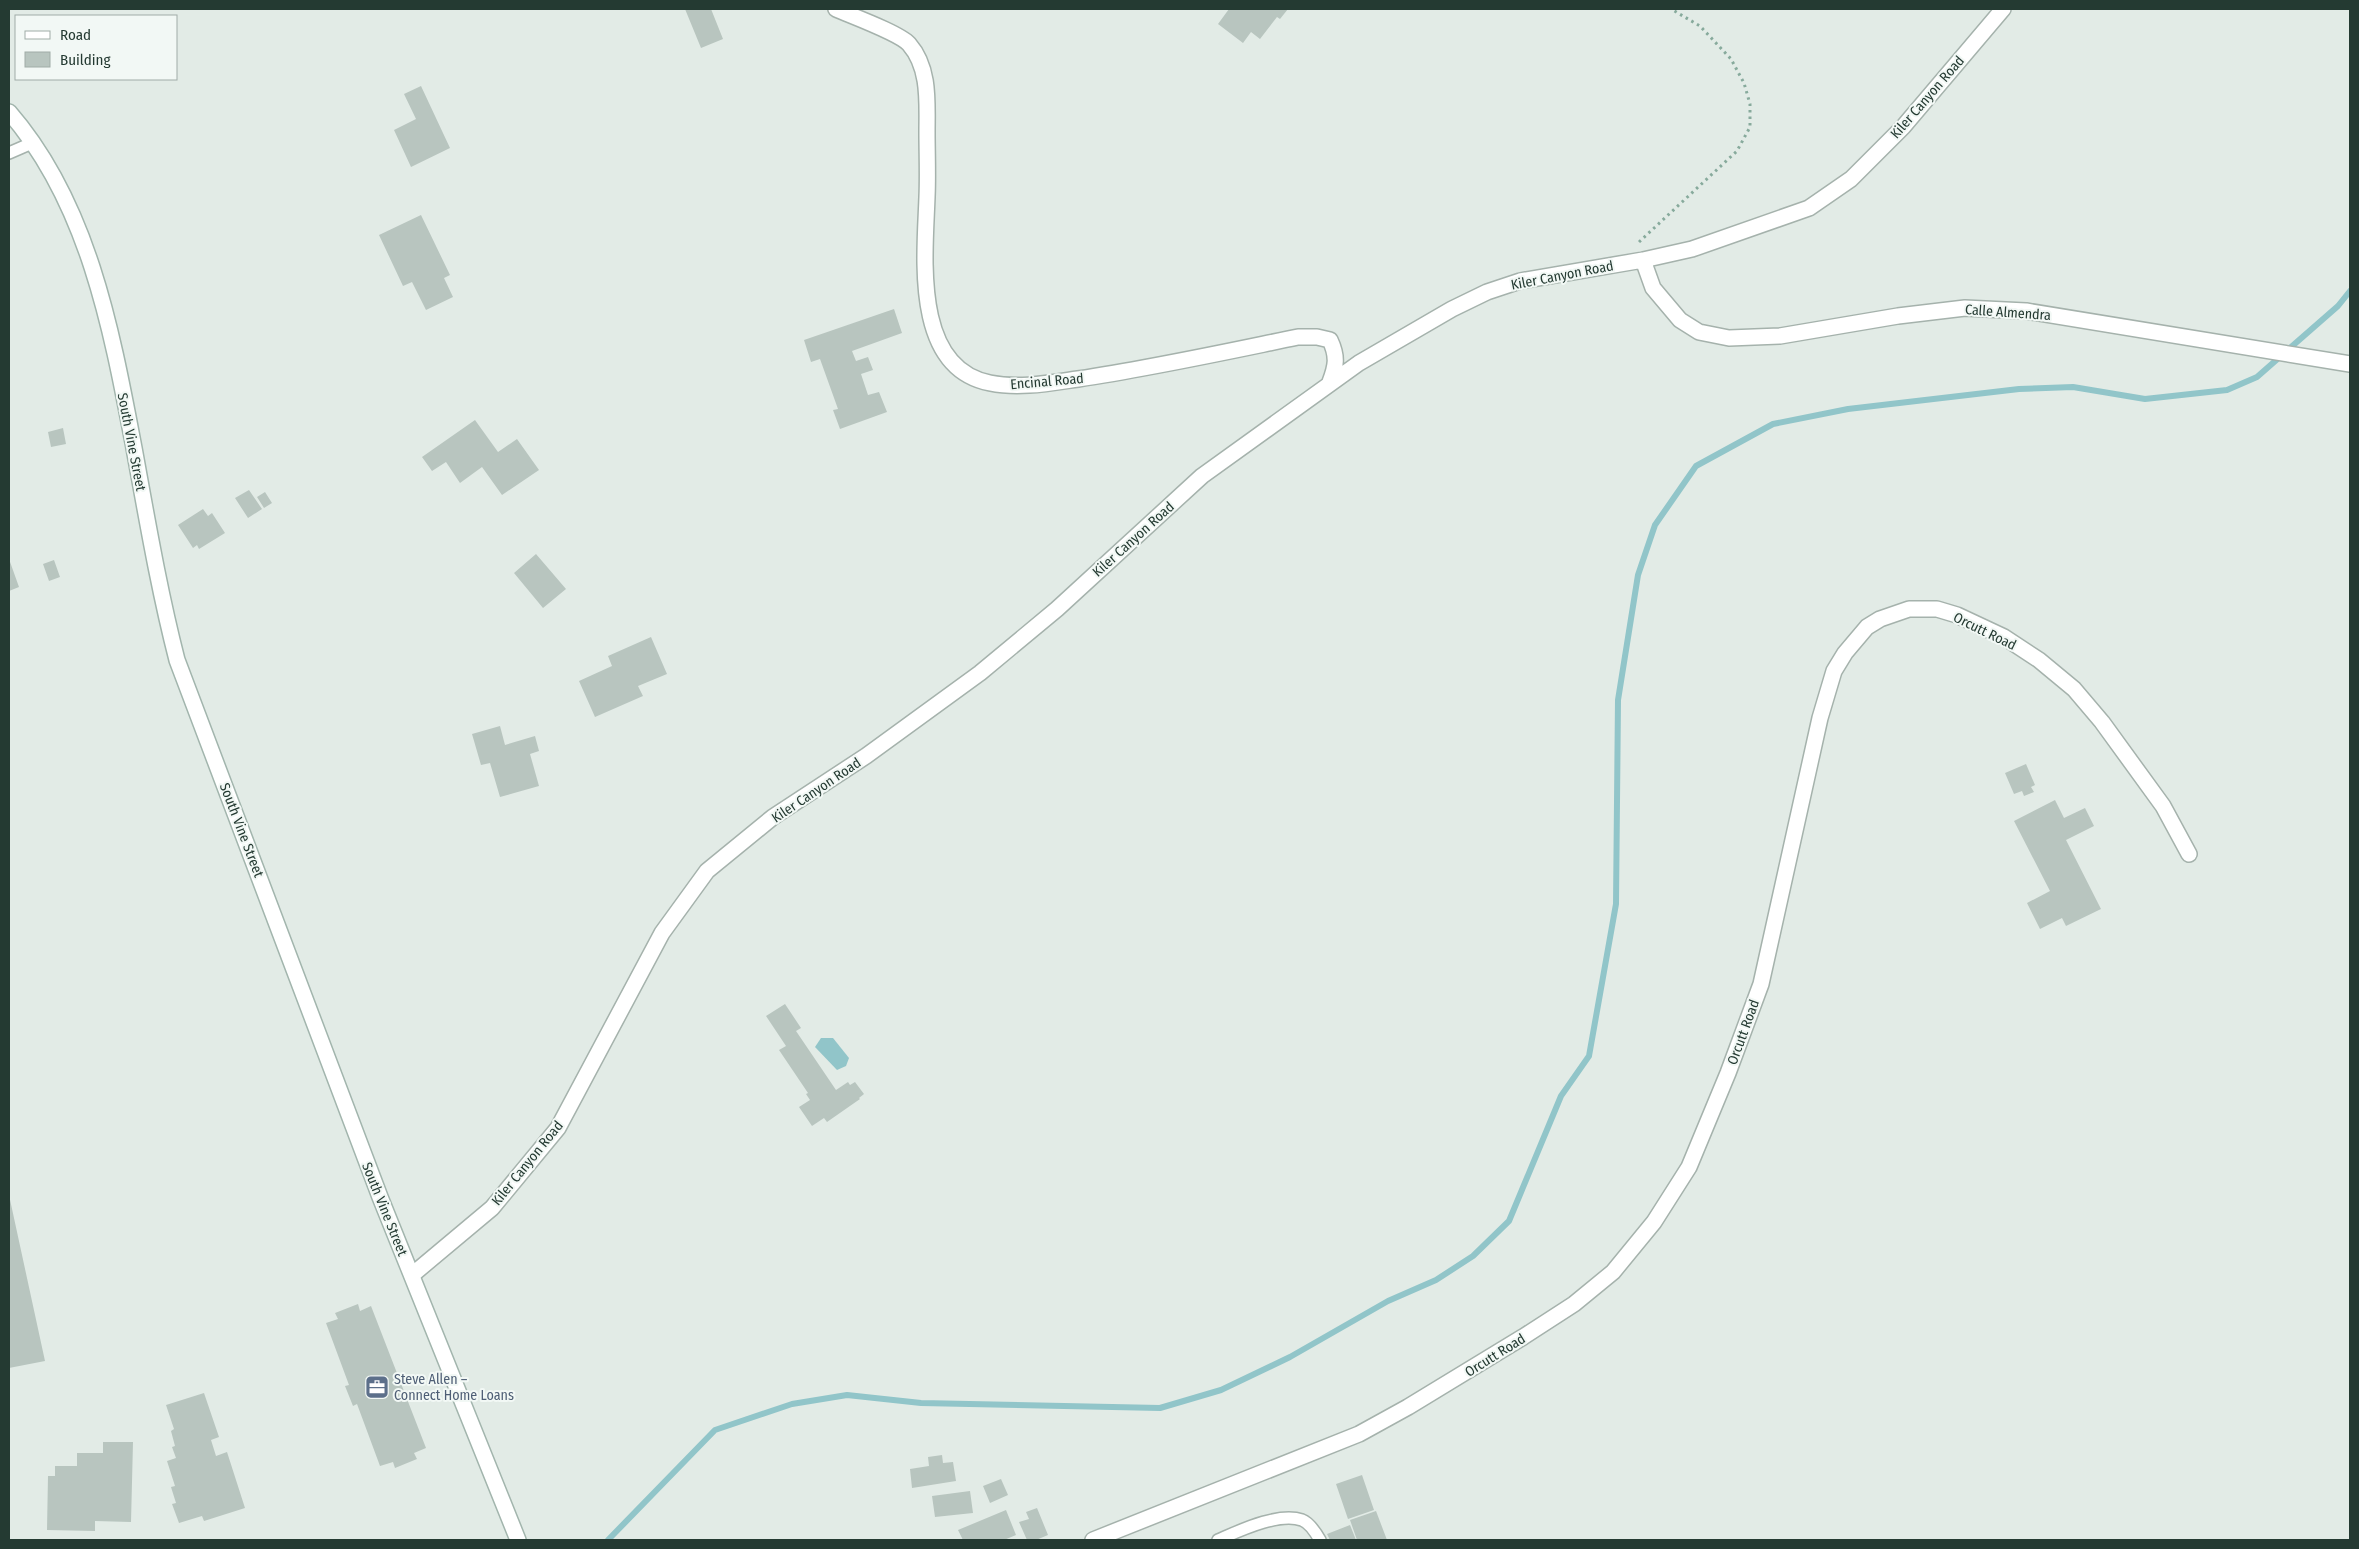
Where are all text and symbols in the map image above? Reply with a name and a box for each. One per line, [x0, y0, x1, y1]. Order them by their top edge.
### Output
legend [15, 15, 178, 80]
text: Road [60, 26, 91, 44]
text: Building [60, 51, 111, 69]
street label: Kiler Canyon Road [1887, 53, 1968, 142]
street label: Kiler Canyon Road [1509, 257, 1615, 294]
street label: Calle Almendra [1964, 301, 2052, 324]
street label: Encinal Road [1010, 370, 1084, 393]
street label: South Vine Street [114, 392, 149, 493]
street label: Kiler Canyon Road [1089, 498, 1178, 580]
street label: Orcutt Road [1951, 609, 2019, 654]
street label: Kiler Canyon Road [768, 754, 864, 827]
street label: South Vine Street [216, 781, 267, 880]
street label: Orcutt Road [1724, 997, 1763, 1067]
street label: Kiler Canyon Road [488, 1118, 567, 1209]
street label: South Vine Street [358, 1160, 411, 1259]
street label: Orcutt Road [1462, 1330, 1529, 1381]
place label: Steve Allen – Connect Home Loans [394, 1371, 514, 1404]
office icon: Steve Allen – Connect Home Loans [364, 1374, 390, 1400]

